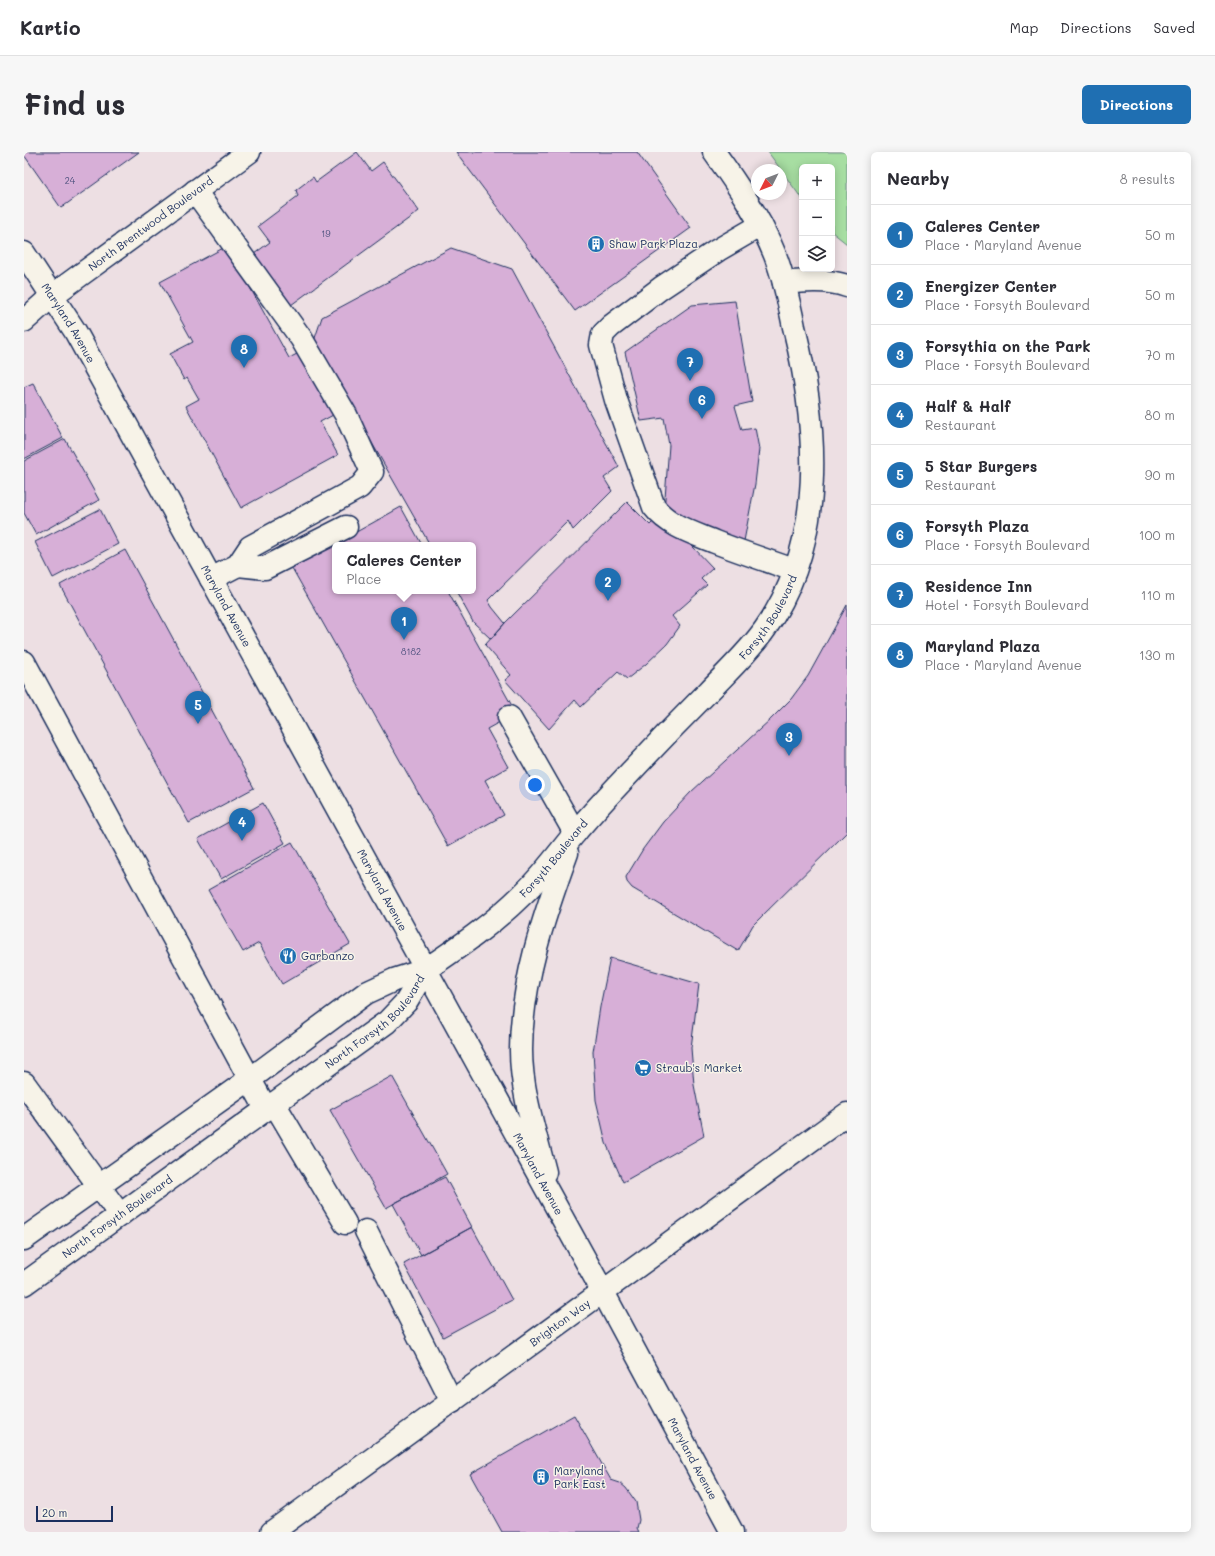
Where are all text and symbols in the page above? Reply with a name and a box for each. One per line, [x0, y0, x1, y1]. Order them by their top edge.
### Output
text: Kartio [20, 15, 80, 40]
text: Map [1010, 18, 1038, 37]
text: Directions [1060, 18, 1131, 37]
text: Saved [1153, 18, 1195, 37]
button: Directions [1082, 85, 1191, 124]
text: Find us [24, 86, 125, 122]
north arrow [751, 164, 787, 200]
map controls [799, 164, 835, 272]
button: + [799, 164, 835, 200]
text: Nearby [887, 167, 949, 189]
text: 8 results [1120, 170, 1175, 187]
street label: North Brentwood Boulevard [85, 173, 216, 274]
house number: 24 [65, 175, 76, 186]
button: − [799, 200, 835, 236]
text: Caleres Center [925, 216, 1040, 236]
text: 1 [897, 226, 903, 243]
text: 50 m [1145, 226, 1175, 243]
house number: 19 [321, 228, 331, 239]
building icon: Shaw Park Plaza [586, 234, 606, 254]
place label: Shaw Park Plaza [609, 236, 698, 251]
button: layers [799, 236, 835, 272]
text: Place · Maryland Avenue [925, 236, 1082, 253]
text: Energizer Center [925, 276, 1057, 296]
street label: Maryland Avenue [39, 280, 99, 366]
text: 2 [896, 286, 904, 303]
text: 50 m [1145, 286, 1175, 303]
text: Place · Forsyth Boulevard [925, 296, 1090, 313]
pin: 8 [231, 335, 257, 368]
text: Forsythia on the Park [925, 336, 1090, 356]
text: 3 [896, 346, 904, 363]
text: 70 m [1145, 346, 1175, 363]
pin: 7 [677, 348, 703, 381]
text: Place · Forsyth Boulevard [925, 356, 1090, 373]
pin: 6 [689, 386, 715, 419]
text: Half & Half [925, 396, 1011, 416]
text: 4 [896, 406, 904, 423]
text: 80 m [1145, 406, 1175, 423]
text: Restaurant [925, 416, 996, 433]
text: 5 Star Burgers [925, 456, 1037, 476]
text: 5 [896, 466, 904, 483]
text: 90 m [1145, 466, 1175, 483]
text: Restaurant [925, 476, 996, 493]
text: Forsyth Plaza [925, 516, 1029, 536]
text: 6 [896, 526, 904, 543]
text: 100 m [1139, 526, 1175, 543]
text: Place · Forsyth Boulevard [925, 536, 1090, 553]
popup [332, 542, 476, 594]
text: Caleres Center [346, 550, 462, 570]
street label: Maryland Avenue [198, 562, 255, 650]
pin: 2 [595, 568, 621, 601]
text: Place [346, 570, 381, 587]
street label: Forsyth Boulevard [735, 572, 800, 663]
text: Residence Inn [925, 576, 1032, 596]
text: 7 [896, 586, 904, 603]
text: 110 m [1141, 586, 1175, 603]
text: Hotel · Forsyth Boulevard [925, 596, 1089, 613]
pin: 1 [391, 607, 417, 640]
text: Maryland Plaza [925, 636, 1040, 656]
house number: 8182 [401, 646, 421, 657]
text: 8 [896, 646, 904, 663]
text: 130 m [1139, 646, 1175, 663]
text: Place · Maryland Avenue [925, 656, 1082, 673]
pin: 5 [185, 691, 211, 724]
pin: 3 [776, 723, 802, 756]
your location [525, 775, 545, 795]
pin: 4 [229, 808, 255, 841]
street label: Forsyth Boulevard [516, 816, 590, 901]
street label: Maryland Avenue [354, 846, 411, 934]
restaurant icon: Garbanzo [278, 946, 298, 966]
place label: Garbanzo [301, 948, 355, 963]
street label: North Forsyth Boulevard [321, 972, 427, 1072]
supermarket icon: Straub's Market [633, 1058, 653, 1078]
place label: Straub's Market [656, 1060, 743, 1075]
street label: Maryland Avenue [510, 1130, 567, 1217]
street label: North Forsyth Boulevard [59, 1171, 175, 1261]
street label: Brighton Way [526, 1295, 593, 1349]
street label: Maryland Avenue [665, 1415, 721, 1502]
place label: Maryland Park East [554, 1463, 606, 1491]
building icon: Maryland Park East [531, 1467, 551, 1487]
scale bar [36, 1504, 113, 1523]
text: 20 m [42, 1505, 67, 1520]

